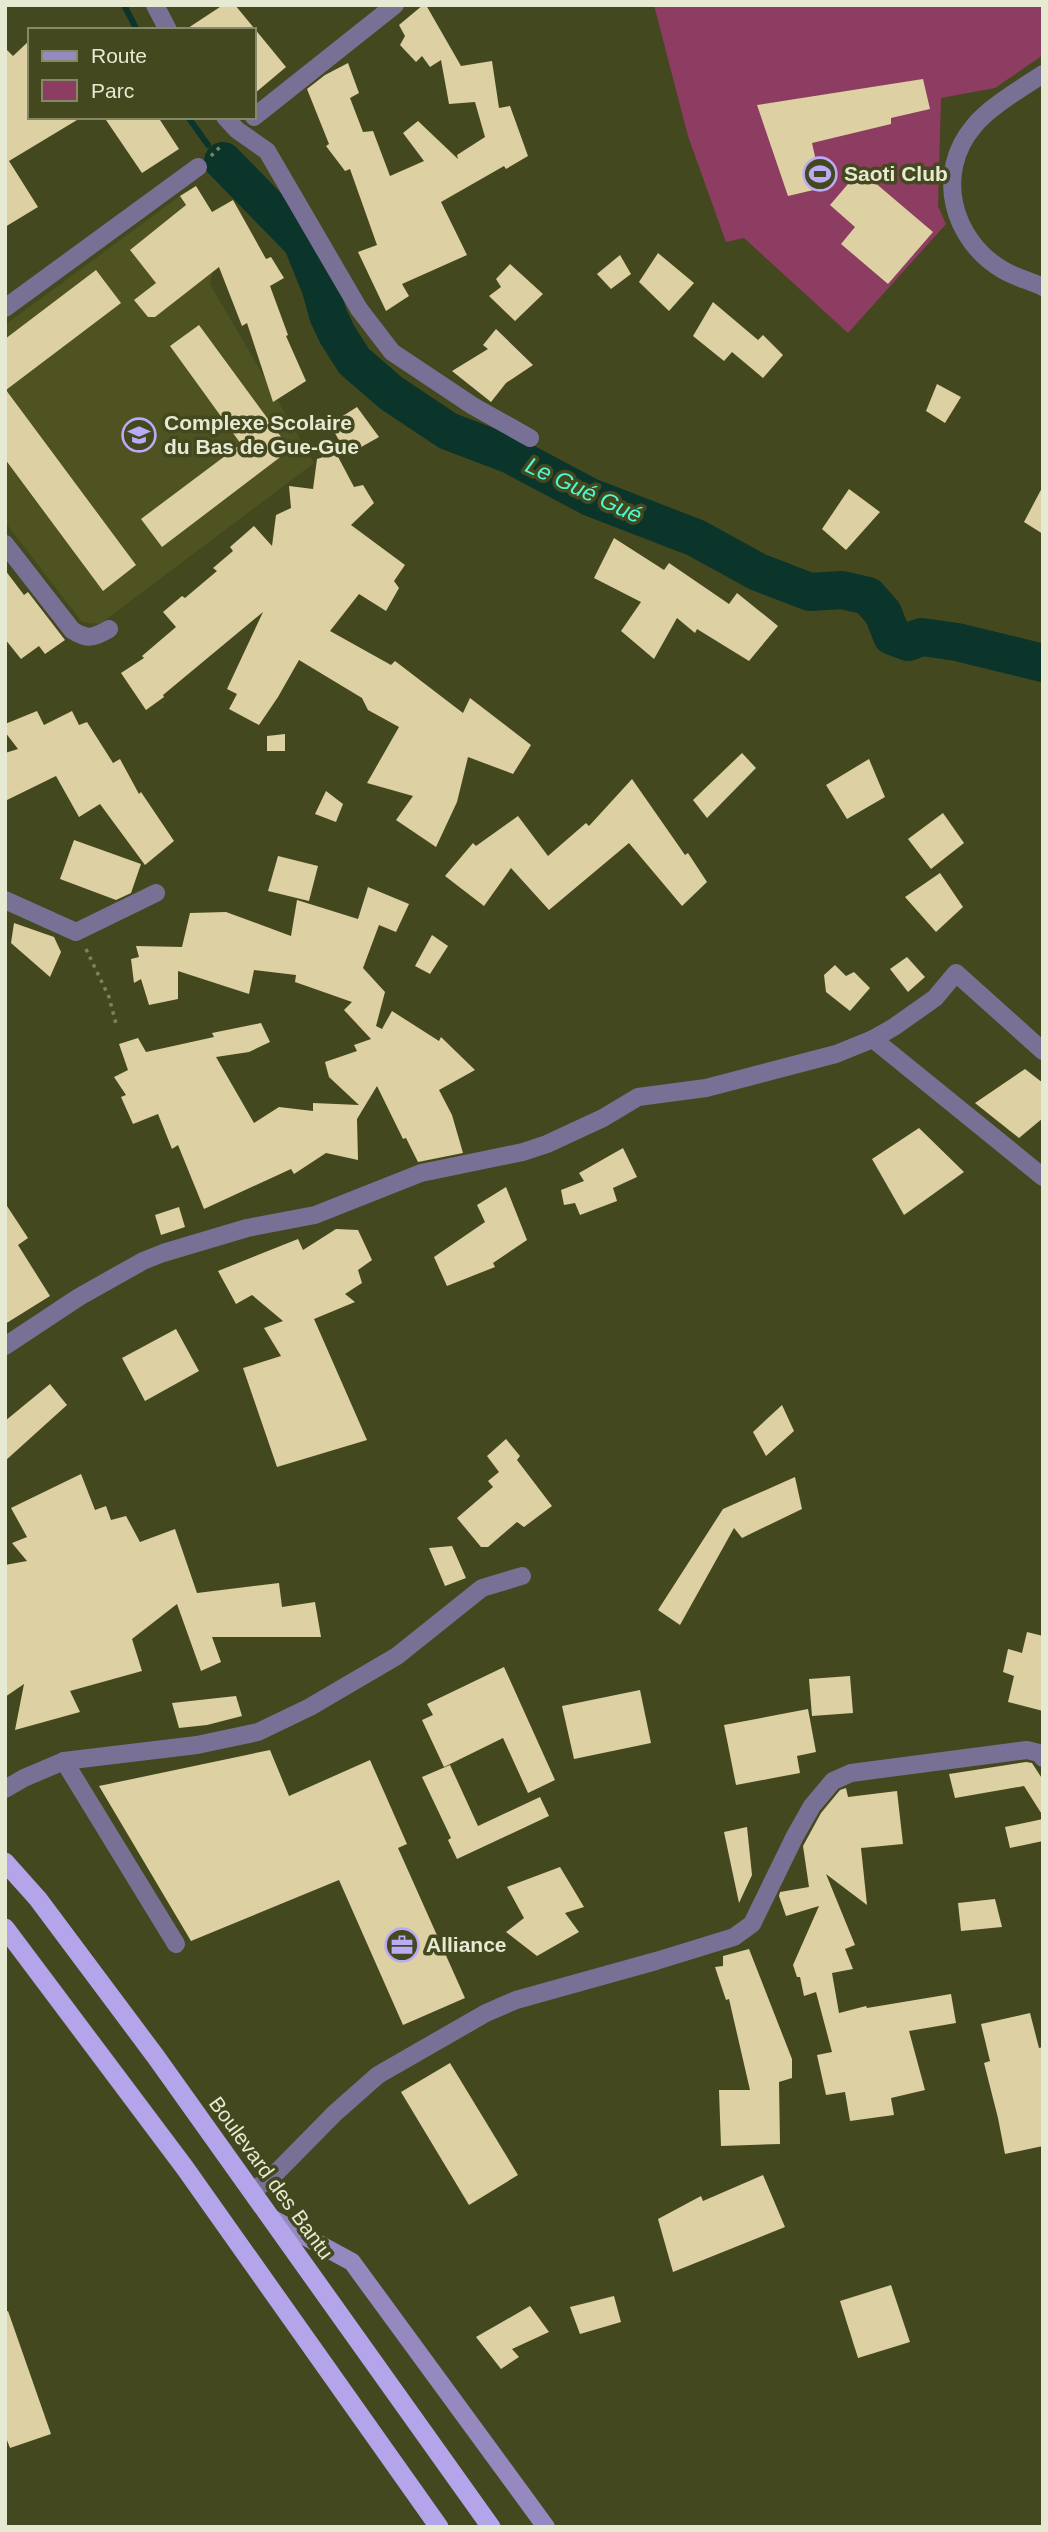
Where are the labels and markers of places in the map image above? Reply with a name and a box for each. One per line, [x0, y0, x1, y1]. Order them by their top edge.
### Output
sports icon: Saoti Club [801, 155, 839, 193]
place label: Saoti Club [844, 162, 948, 185]
place label: Complexe Scolaire du Bas de Gue-Gue [164, 411, 359, 458]
school or university icon: Complexe Scolaire du Bas de Gue-Gue [120, 416, 158, 454]
office icon: Alliance [383, 1926, 421, 1964]
place label: Alliance [426, 1933, 507, 1956]

